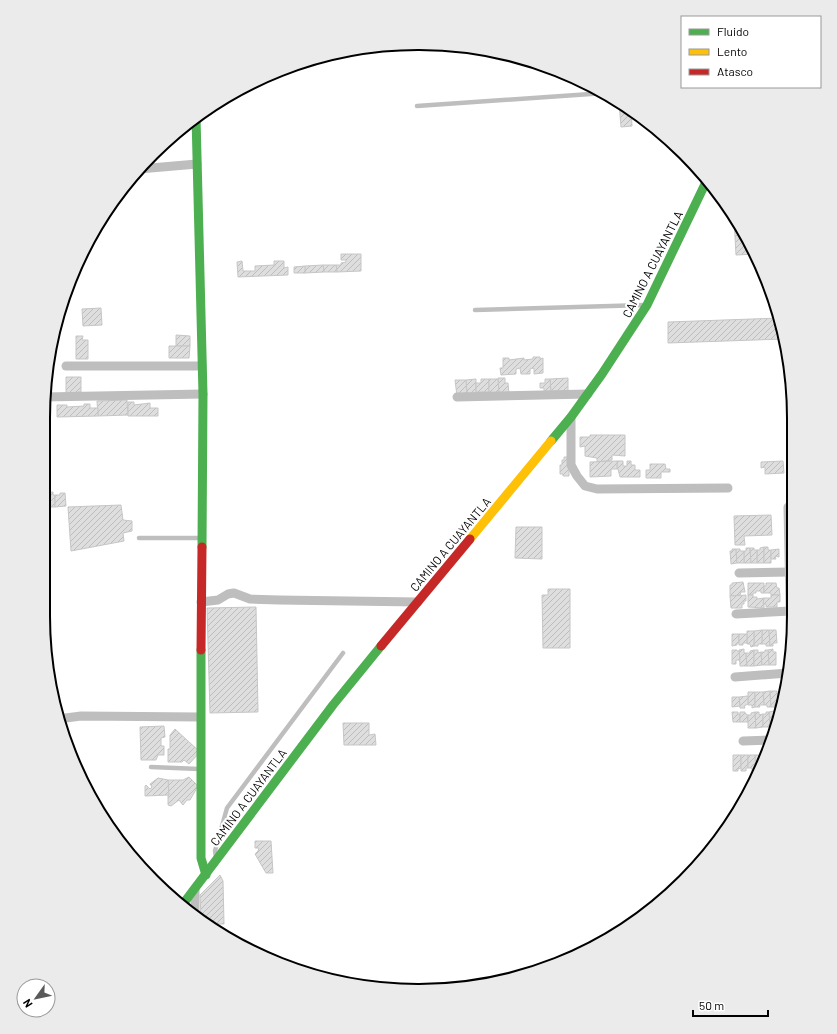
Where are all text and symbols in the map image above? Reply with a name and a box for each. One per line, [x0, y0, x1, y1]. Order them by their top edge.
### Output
legend [681, 16, 821, 88]
text: Fluido [717, 24, 749, 38]
text: Lento [717, 44, 747, 58]
text: Atasco [717, 64, 753, 78]
street label: CAMINO A CUAYANTLA [619, 208, 685, 320]
street label: CAMINO A CUAYANTLA [407, 494, 493, 594]
street label: CAMINO A CUAYANTLA [207, 746, 289, 848]
north arrow [16, 978, 56, 1018]
scale bar [693, 992, 768, 1018]
text: N [20, 997, 35, 1010]
text: 50 m [699, 998, 724, 1012]

